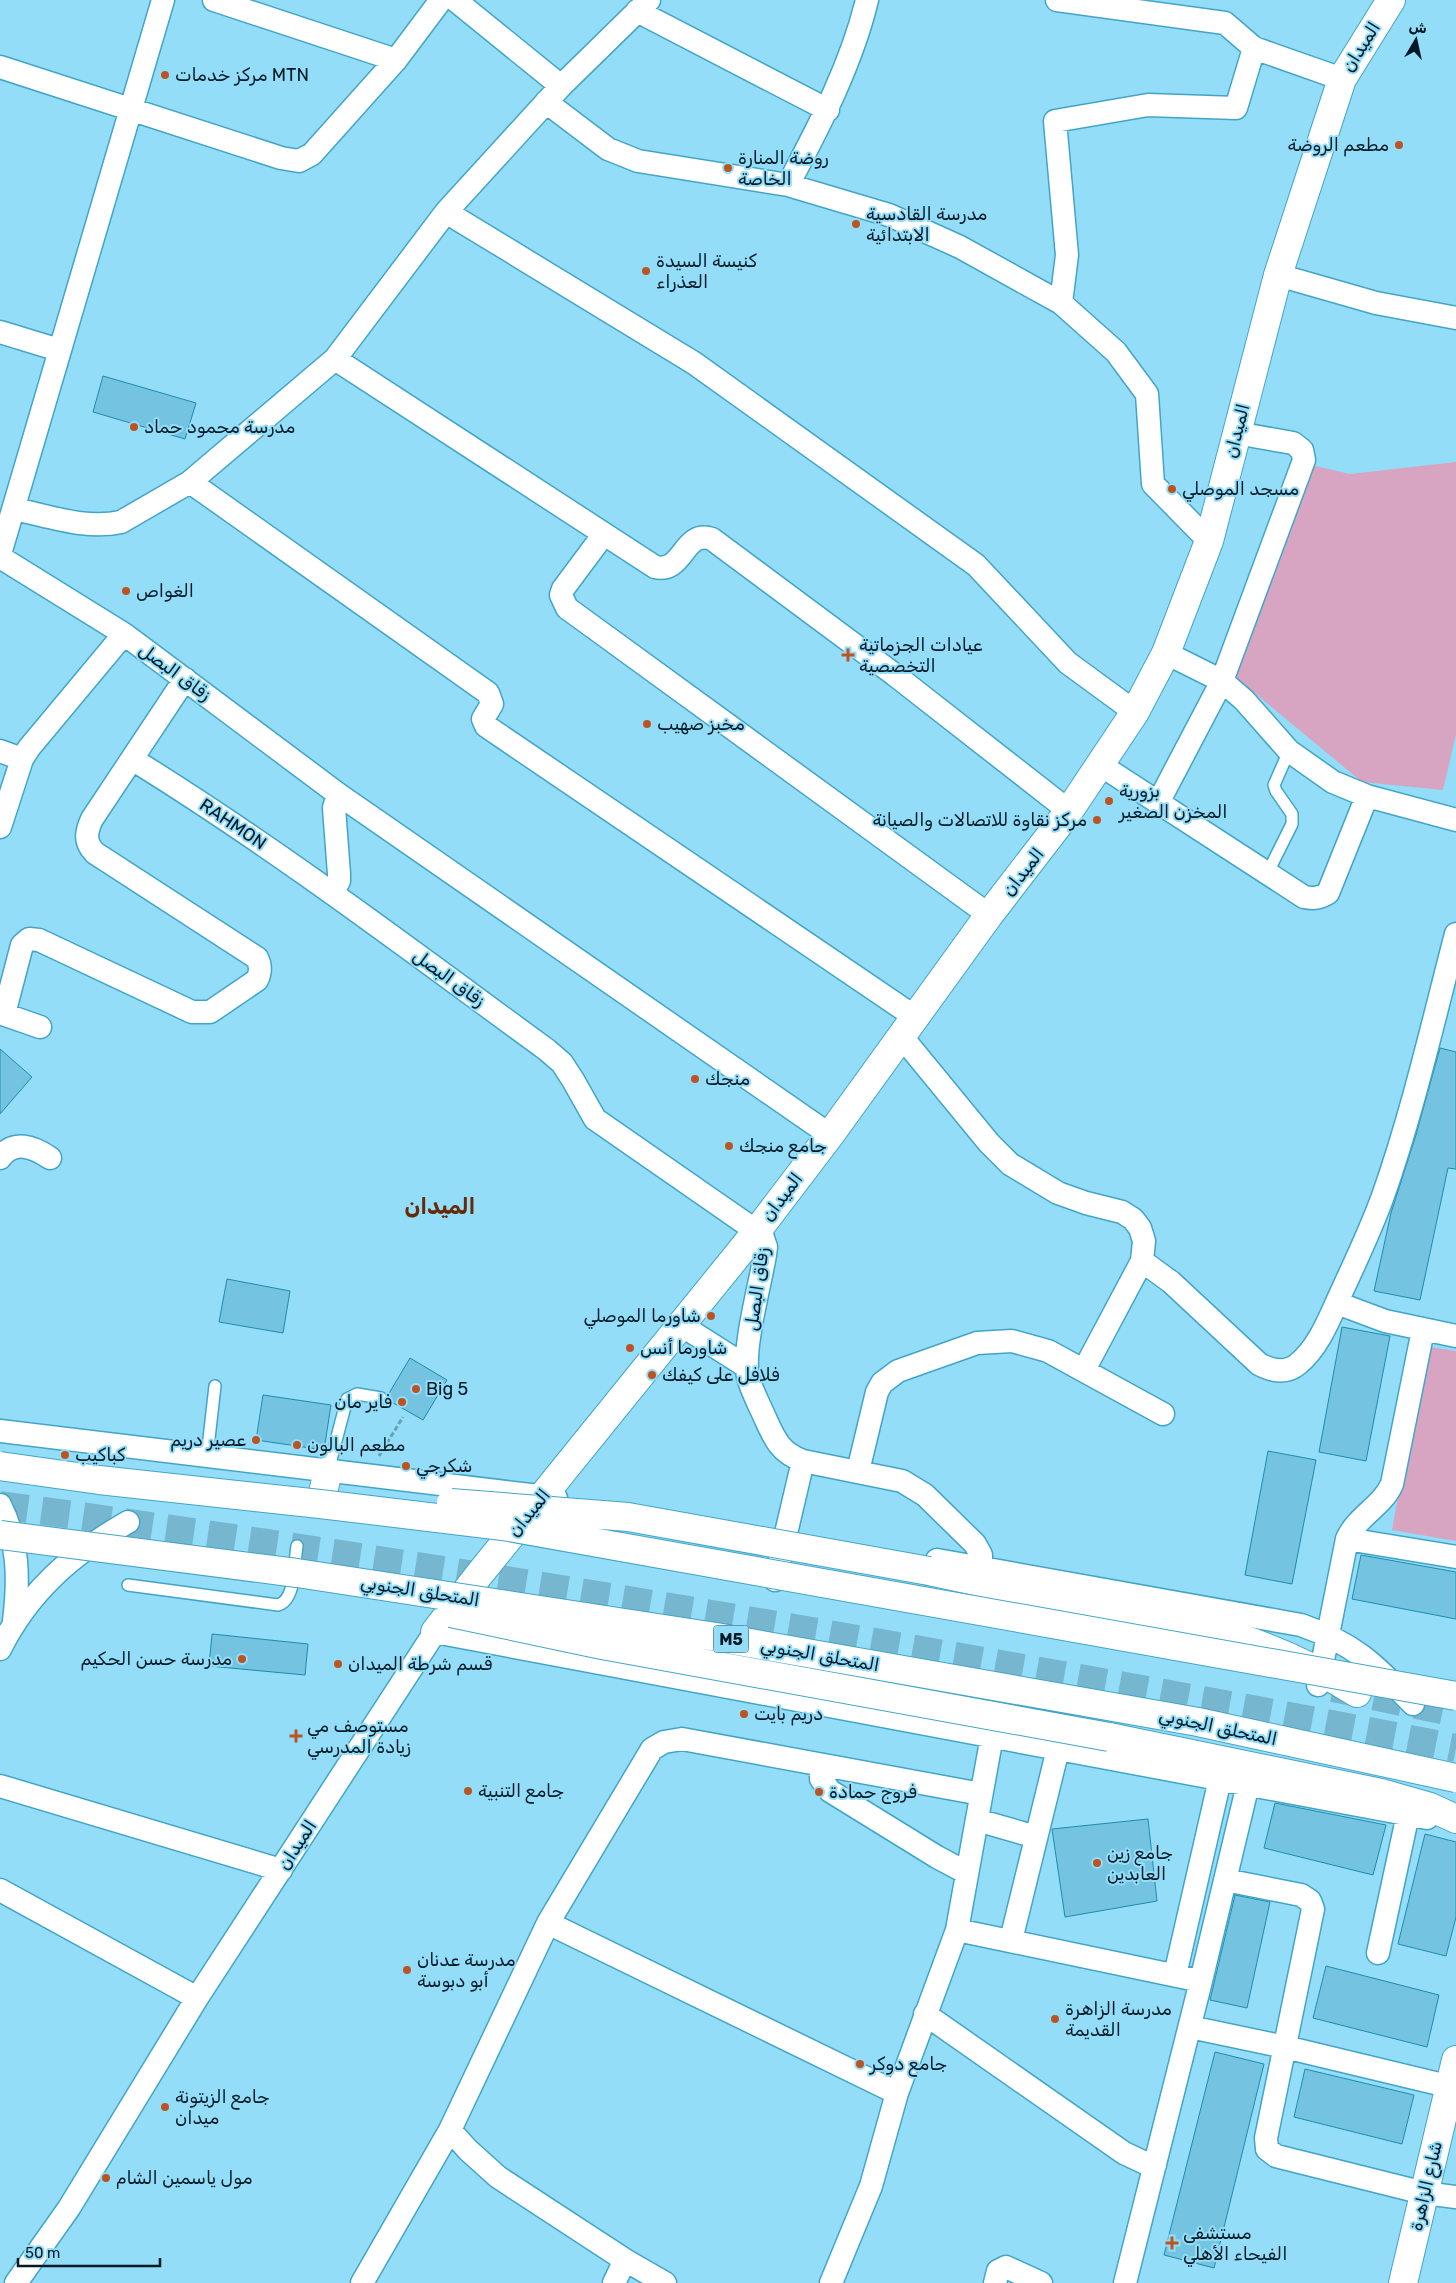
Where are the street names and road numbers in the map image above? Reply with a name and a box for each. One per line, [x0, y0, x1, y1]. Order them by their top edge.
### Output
street label: الميدان [1337, 18, 1385, 76]
street label: الميدان [1220, 402, 1254, 460]
street label: زقاق البصل [135, 638, 216, 706]
street label: RAHMON [195, 794, 271, 854]
street label: الميدان [997, 843, 1049, 901]
street label: زقاق البصل [409, 944, 490, 1012]
street label: الميدان [757, 1168, 807, 1226]
street label: زقاق البصل [740, 1246, 774, 1332]
street label: الميدان [503, 1485, 555, 1541]
street label: المتحلق الجنوبي [359, 1571, 481, 1613]
road number: M5 [714, 1626, 748, 1652]
street label: المتحلق الجنوبي [759, 1634, 881, 1678]
street label: المتحلق الجنوبي [1156, 1704, 1279, 1752]
street label: الميدان [273, 1816, 321, 1874]
street label: شارع الزاهرة [1405, 2139, 1448, 2233]

